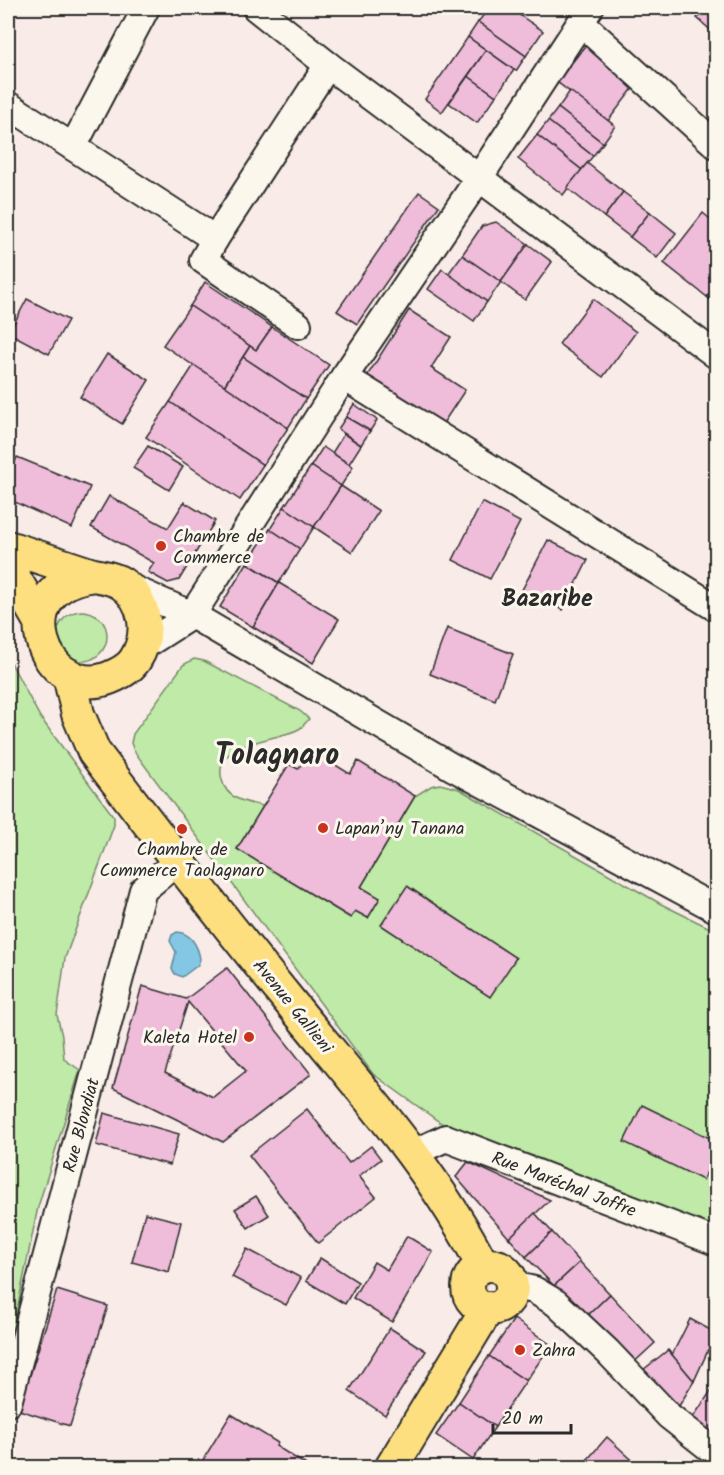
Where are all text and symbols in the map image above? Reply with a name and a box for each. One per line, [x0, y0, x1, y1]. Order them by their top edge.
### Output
place label: Chambre de Commerce [173, 523, 264, 573]
marker: Chambre de Commerce [154, 539, 168, 553]
district label: Bazaribe [501, 580, 593, 619]
district label: Tolagnaro [215, 732, 339, 780]
place label: Lapan’ny Tanana [335, 815, 464, 844]
marker: Lapan’ny Tanana [316, 821, 330, 835]
marker: Chambre de Commerce Taolagnaro [175, 822, 189, 836]
place label: Chambre de Commerce Taolagnaro [100, 836, 264, 886]
street label: Avenue Gallieni [244, 953, 340, 1061]
place label: Kaleta Hotel [143, 1024, 238, 1053]
marker: Kaleta Hotel [242, 1030, 256, 1044]
street label: Rue Blondiat [56, 1074, 109, 1176]
street label: Rue Maréchal Joffre [487, 1144, 640, 1226]
place label: Zahra [532, 1337, 576, 1366]
marker: Zahra [513, 1343, 527, 1357]
scale bar [493, 1397, 571, 1435]
text: 20 m [502, 1405, 543, 1434]

